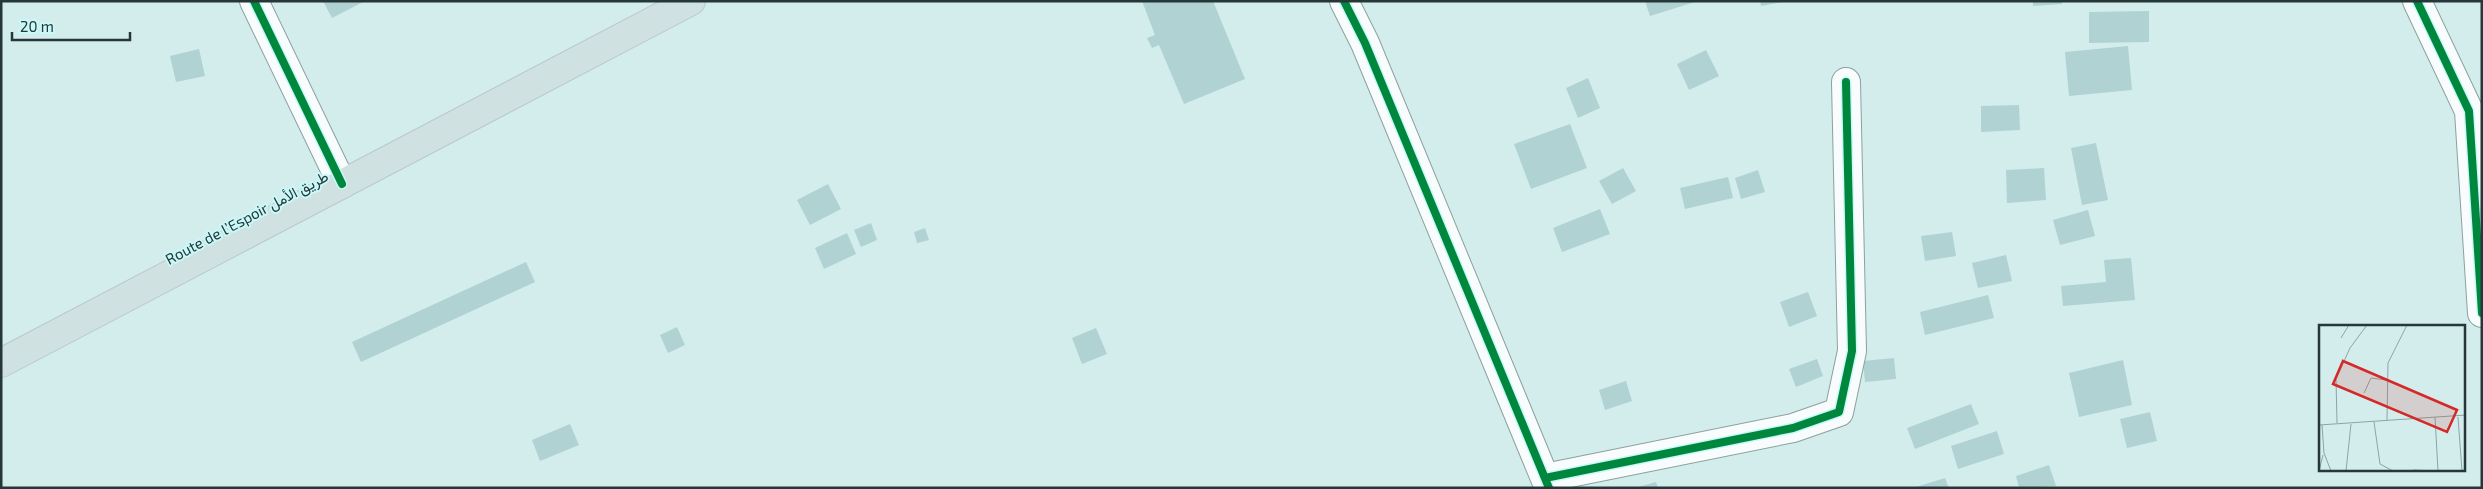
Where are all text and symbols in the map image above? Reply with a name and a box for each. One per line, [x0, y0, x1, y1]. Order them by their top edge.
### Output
scale bar [12, 10, 130, 42]
text: 20 m [20, 17, 54, 35]
street label: Route de l’Espoir طريق الأمل [162, 166, 332, 270]
inset map [2319, 325, 2466, 472]

